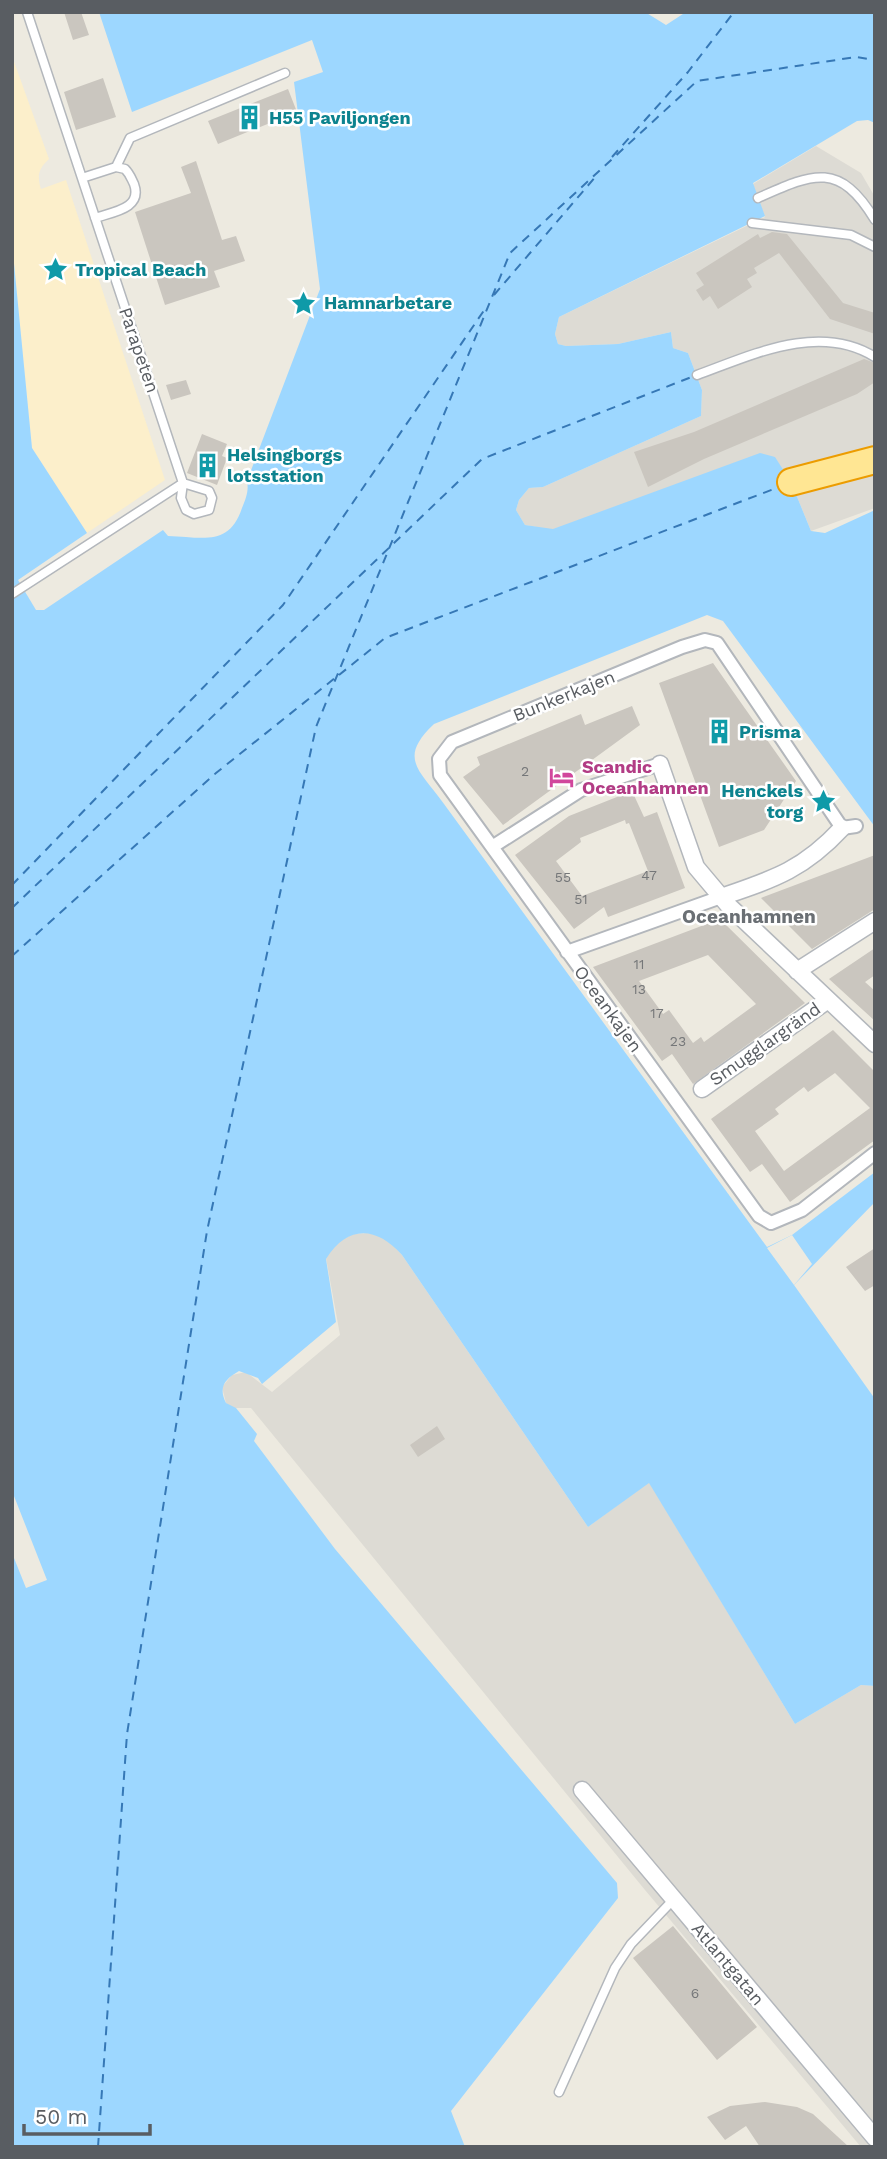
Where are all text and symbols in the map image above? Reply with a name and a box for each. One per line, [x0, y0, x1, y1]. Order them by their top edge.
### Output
building icon: H55 Paviljongen [235, 104, 263, 132]
place label: H55 Paviljongen [269, 107, 411, 128]
place icon: Tropical Beach [41, 256, 69, 284]
place label: Tropical Beach [75, 259, 206, 280]
place icon: Hamnarbetare [290, 289, 318, 317]
place label: Hamnarbetare [324, 292, 452, 313]
street label: Parapeten [115, 304, 164, 395]
place label: Helsingborgs lotsstation [227, 444, 342, 486]
building icon: Helsingborgs lotsstation [193, 451, 221, 479]
street label: Bunkerkajen [510, 666, 618, 726]
building icon: Prisma [705, 718, 733, 746]
place label: Prisma [739, 721, 802, 742]
place label: Scandic Oceanhamnen [582, 756, 709, 798]
house number: 2 [521, 763, 529, 779]
hotel icon: Scandic Oceanhamnen [548, 763, 576, 791]
place label: Henckels torg [721, 780, 804, 822]
place icon: Henckels torg [809, 787, 837, 815]
house number: 47 [641, 867, 657, 883]
house number: 55 [555, 869, 571, 885]
house number: 51 [574, 891, 588, 907]
district label: Oceanhamnen [682, 905, 816, 928]
house number: 11 [634, 956, 644, 972]
street label: Oceankajen [570, 961, 647, 1056]
house number: 13 [632, 981, 646, 997]
street label: Smugglargränd [705, 997, 824, 1090]
house number: 17 [650, 1005, 664, 1021]
house number: 23 [670, 1033, 686, 1049]
street label: Atlantgatan [688, 1918, 769, 2009]
house number: 6 [691, 1985, 699, 2001]
scale bar [24, 2092, 150, 2136]
text: 50 m [35, 2104, 87, 2129]

